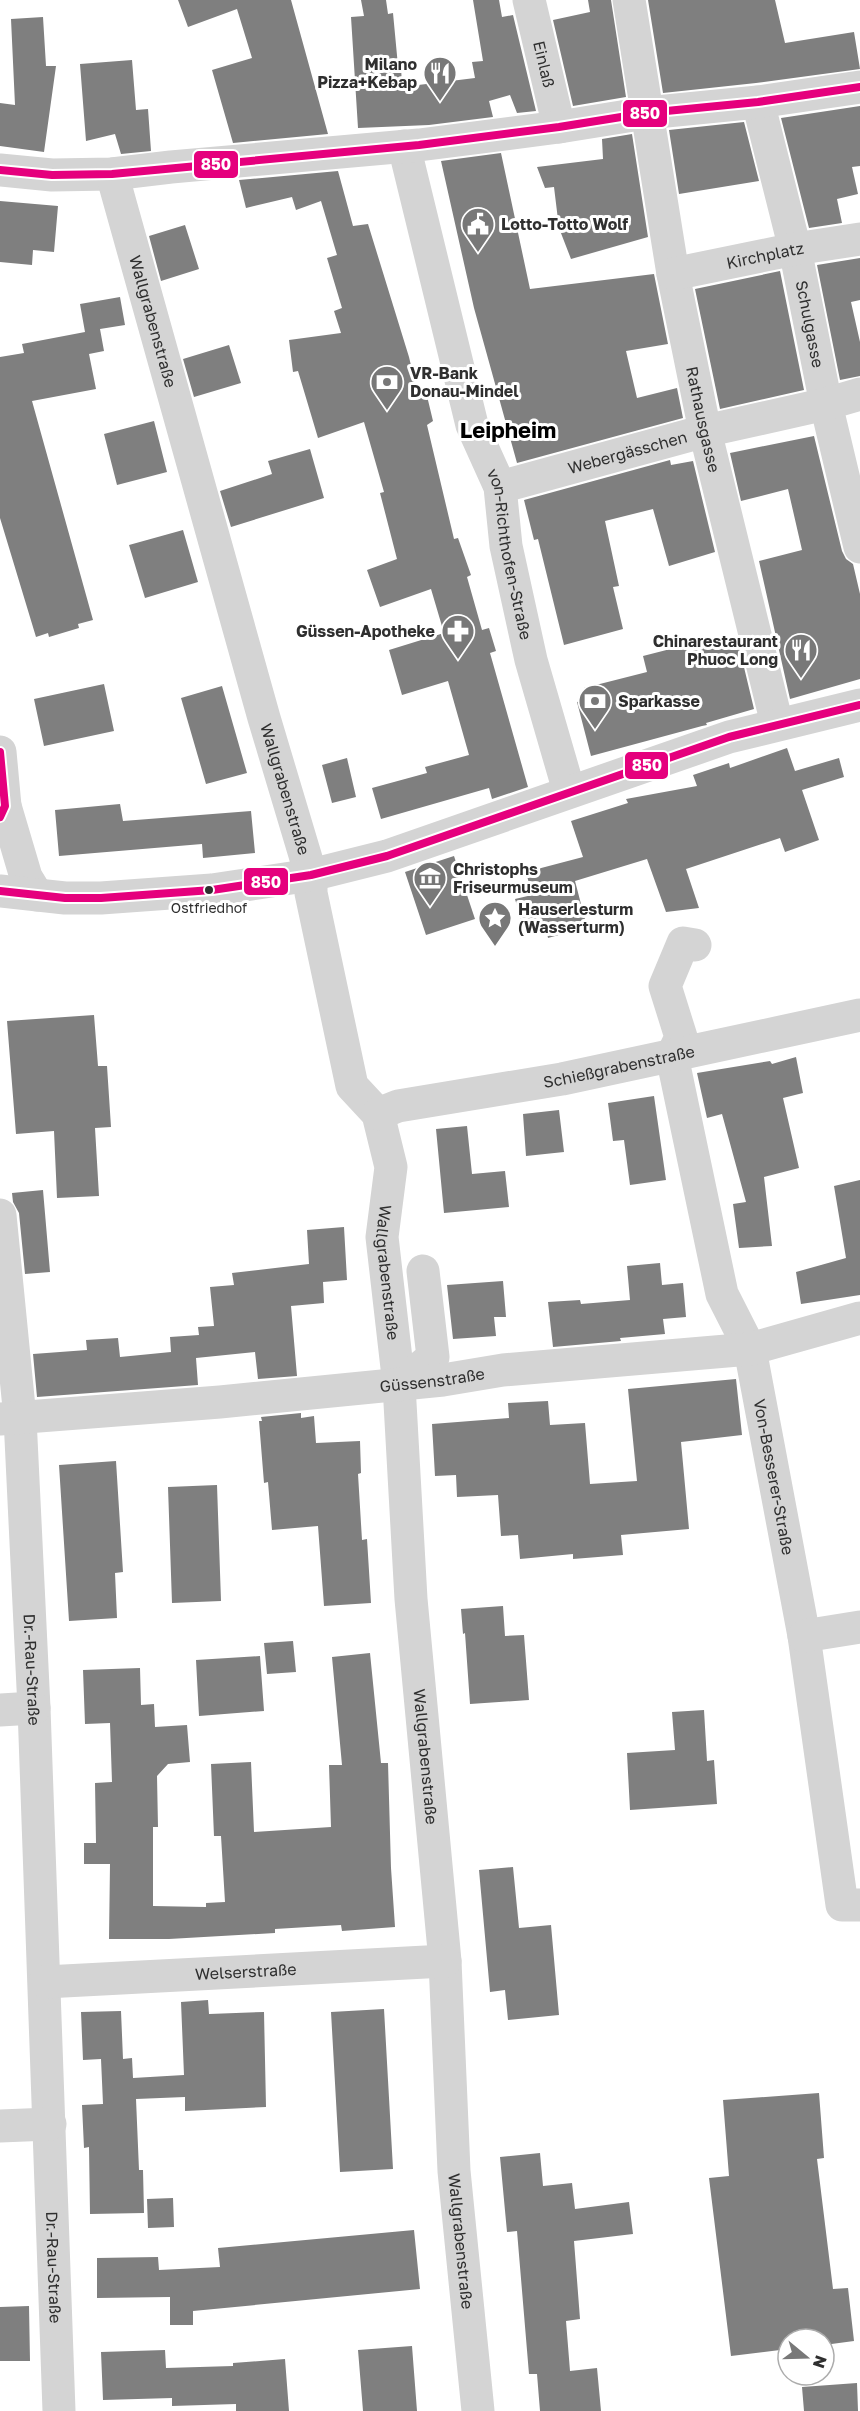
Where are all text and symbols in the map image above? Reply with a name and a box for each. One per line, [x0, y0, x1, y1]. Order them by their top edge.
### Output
street label: Einlaß [529, 39, 559, 90]
place label: Milano Pizza+Kebap [317, 54, 417, 92]
restaurant icon: Milano Pizza+Kebap [422, 55, 458, 102]
line badge: 850 [622, 99, 668, 128]
text: 850 [630, 103, 660, 123]
line badge: 850 [193, 150, 239, 179]
text: 850 [201, 154, 231, 174]
public building icon: Lotto-Totto Wolf [460, 206, 496, 253]
place label: Lotto-Totto Wolf [501, 214, 628, 234]
street label: Kirchplatz [724, 238, 805, 273]
street label: Wallgrabenstraße [125, 253, 181, 390]
street label: Schulgasse [791, 279, 828, 369]
place label: VR-Bank Donau-Mindel [410, 363, 519, 401]
bank icon: VR-Bank Donau-Mindel [369, 364, 405, 411]
street label: Rathausgasse [682, 364, 725, 475]
district label: Leipheim [460, 416, 556, 443]
street label: Webergässchen [565, 426, 689, 478]
street label: von-Richthofen-Straße [483, 465, 536, 642]
pharmacy icon: Güssen-Apotheke [440, 613, 476, 660]
place label: Güssen-Apotheke [296, 621, 435, 641]
place label: Chinarestaurant Phuoc Long [653, 631, 778, 669]
restaurant icon: Chinarestaurant Phuoc Long [783, 632, 819, 679]
bank icon: Sparkasse [577, 683, 613, 730]
place label: Sparkasse [618, 691, 700, 711]
street label: Wallgrabenstraße [256, 721, 314, 857]
line badge: 850 [624, 751, 669, 780]
text: 850 [632, 755, 662, 775]
place label: Christophs Friseurmuseum [453, 859, 573, 897]
museum icon: Christophs Friseurmuseum [412, 860, 448, 907]
line badge: 850 [243, 867, 289, 896]
text: 850 [251, 872, 281, 892]
marker: Ostfriedhof [203, 884, 215, 896]
place label: Ostfriedhof [171, 899, 247, 916]
place label: Hauserlesturm (Wasserturm) [518, 899, 633, 937]
place icon: Hauserlesturm (Wasserturm) [477, 900, 513, 947]
street label: Schießgrabenstraße [542, 1041, 696, 1092]
street label: Wallgrabenstraße [372, 1203, 404, 1341]
street label: Güssenstraße [379, 1363, 486, 1396]
street label: Von-Besserer-Straße [750, 1397, 799, 1557]
street label: Dr.-Rau-Straße [19, 1613, 45, 1726]
street label: Wallgrabenstraße [409, 1688, 442, 1825]
street label: Welserstraße [194, 1959, 297, 1984]
street label: Wallgrabenstraße [444, 2172, 478, 2310]
street label: Dr.-Rau-Straße [42, 2211, 66, 2324]
north arrow [776, 2327, 836, 2387]
text: N [809, 2353, 832, 2371]

